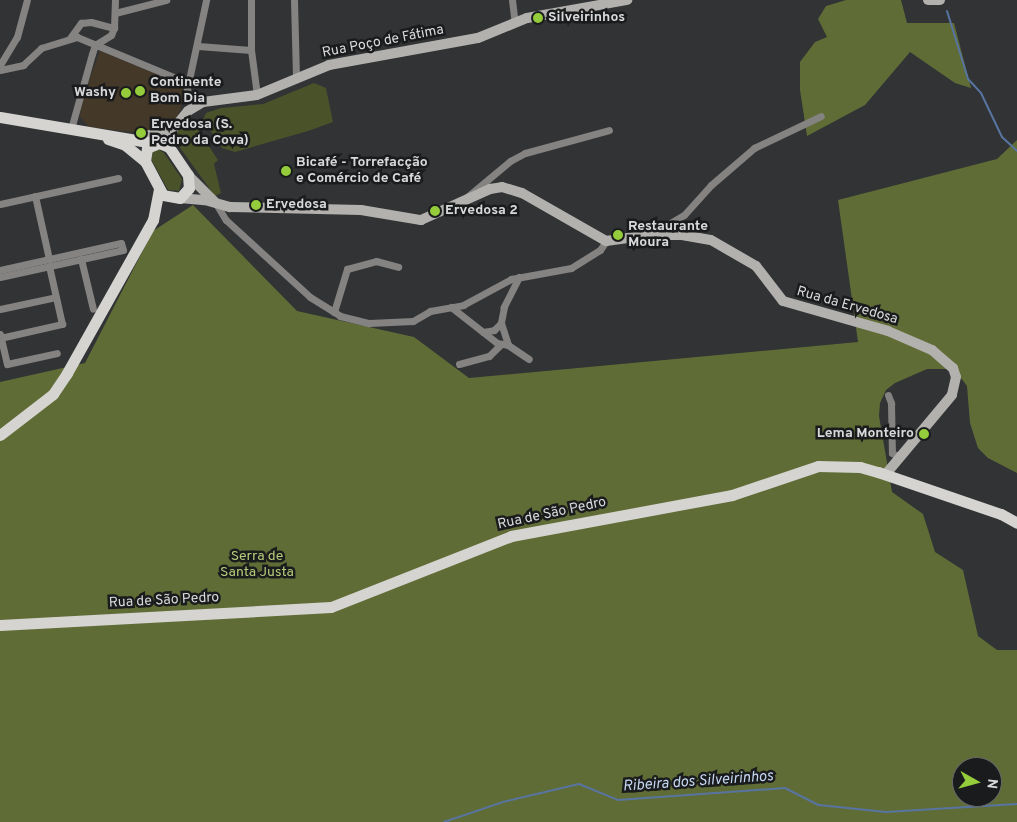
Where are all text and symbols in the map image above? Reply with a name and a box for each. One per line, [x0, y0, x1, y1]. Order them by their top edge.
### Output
place label: Silveirinhos [548, 10, 625, 26]
marker: Silveirinhos [532, 12, 544, 24]
street label: Rua Poço de Fátima [321, 22, 445, 62]
place label: Continente Bom Dia [150, 75, 221, 108]
place label: Washy [74, 85, 116, 101]
marker: Continente Bom Dia [134, 85, 146, 97]
marker: Washy [120, 87, 132, 99]
place label: Ervedosa (S. Pedro da Cova) [151, 117, 249, 150]
marker: Ervedosa (S. Pedro da Cova) [135, 127, 147, 139]
place label: Bicafé - Torrefacção e Comércio de Café [296, 155, 428, 188]
marker: Bicafé - Torrefacção e Comércio de Café [280, 165, 292, 177]
place label: Ervedosa [266, 197, 327, 213]
marker: Ervedosa [250, 199, 262, 211]
place label: Ervedosa 2 [445, 203, 518, 219]
marker: Ervedosa 2 [429, 205, 441, 217]
place label: Restaurante Moura [628, 219, 708, 252]
marker: Restaurante Moura [612, 229, 624, 241]
street label: Rua da Ervedosa [795, 284, 899, 328]
place label: Lema Monteiro [817, 426, 914, 442]
marker: Lema Monteiro [918, 428, 930, 440]
street label: Rua de São Pedro [496, 494, 608, 534]
park label: Serra de Santa Justa [220, 549, 294, 582]
street label: Rua de São Pedro [108, 590, 220, 612]
north arrow [952, 757, 1002, 807]
water label: Ribeira dos Silveirinhos [622, 768, 774, 796]
text: N [982, 778, 1000, 790]

